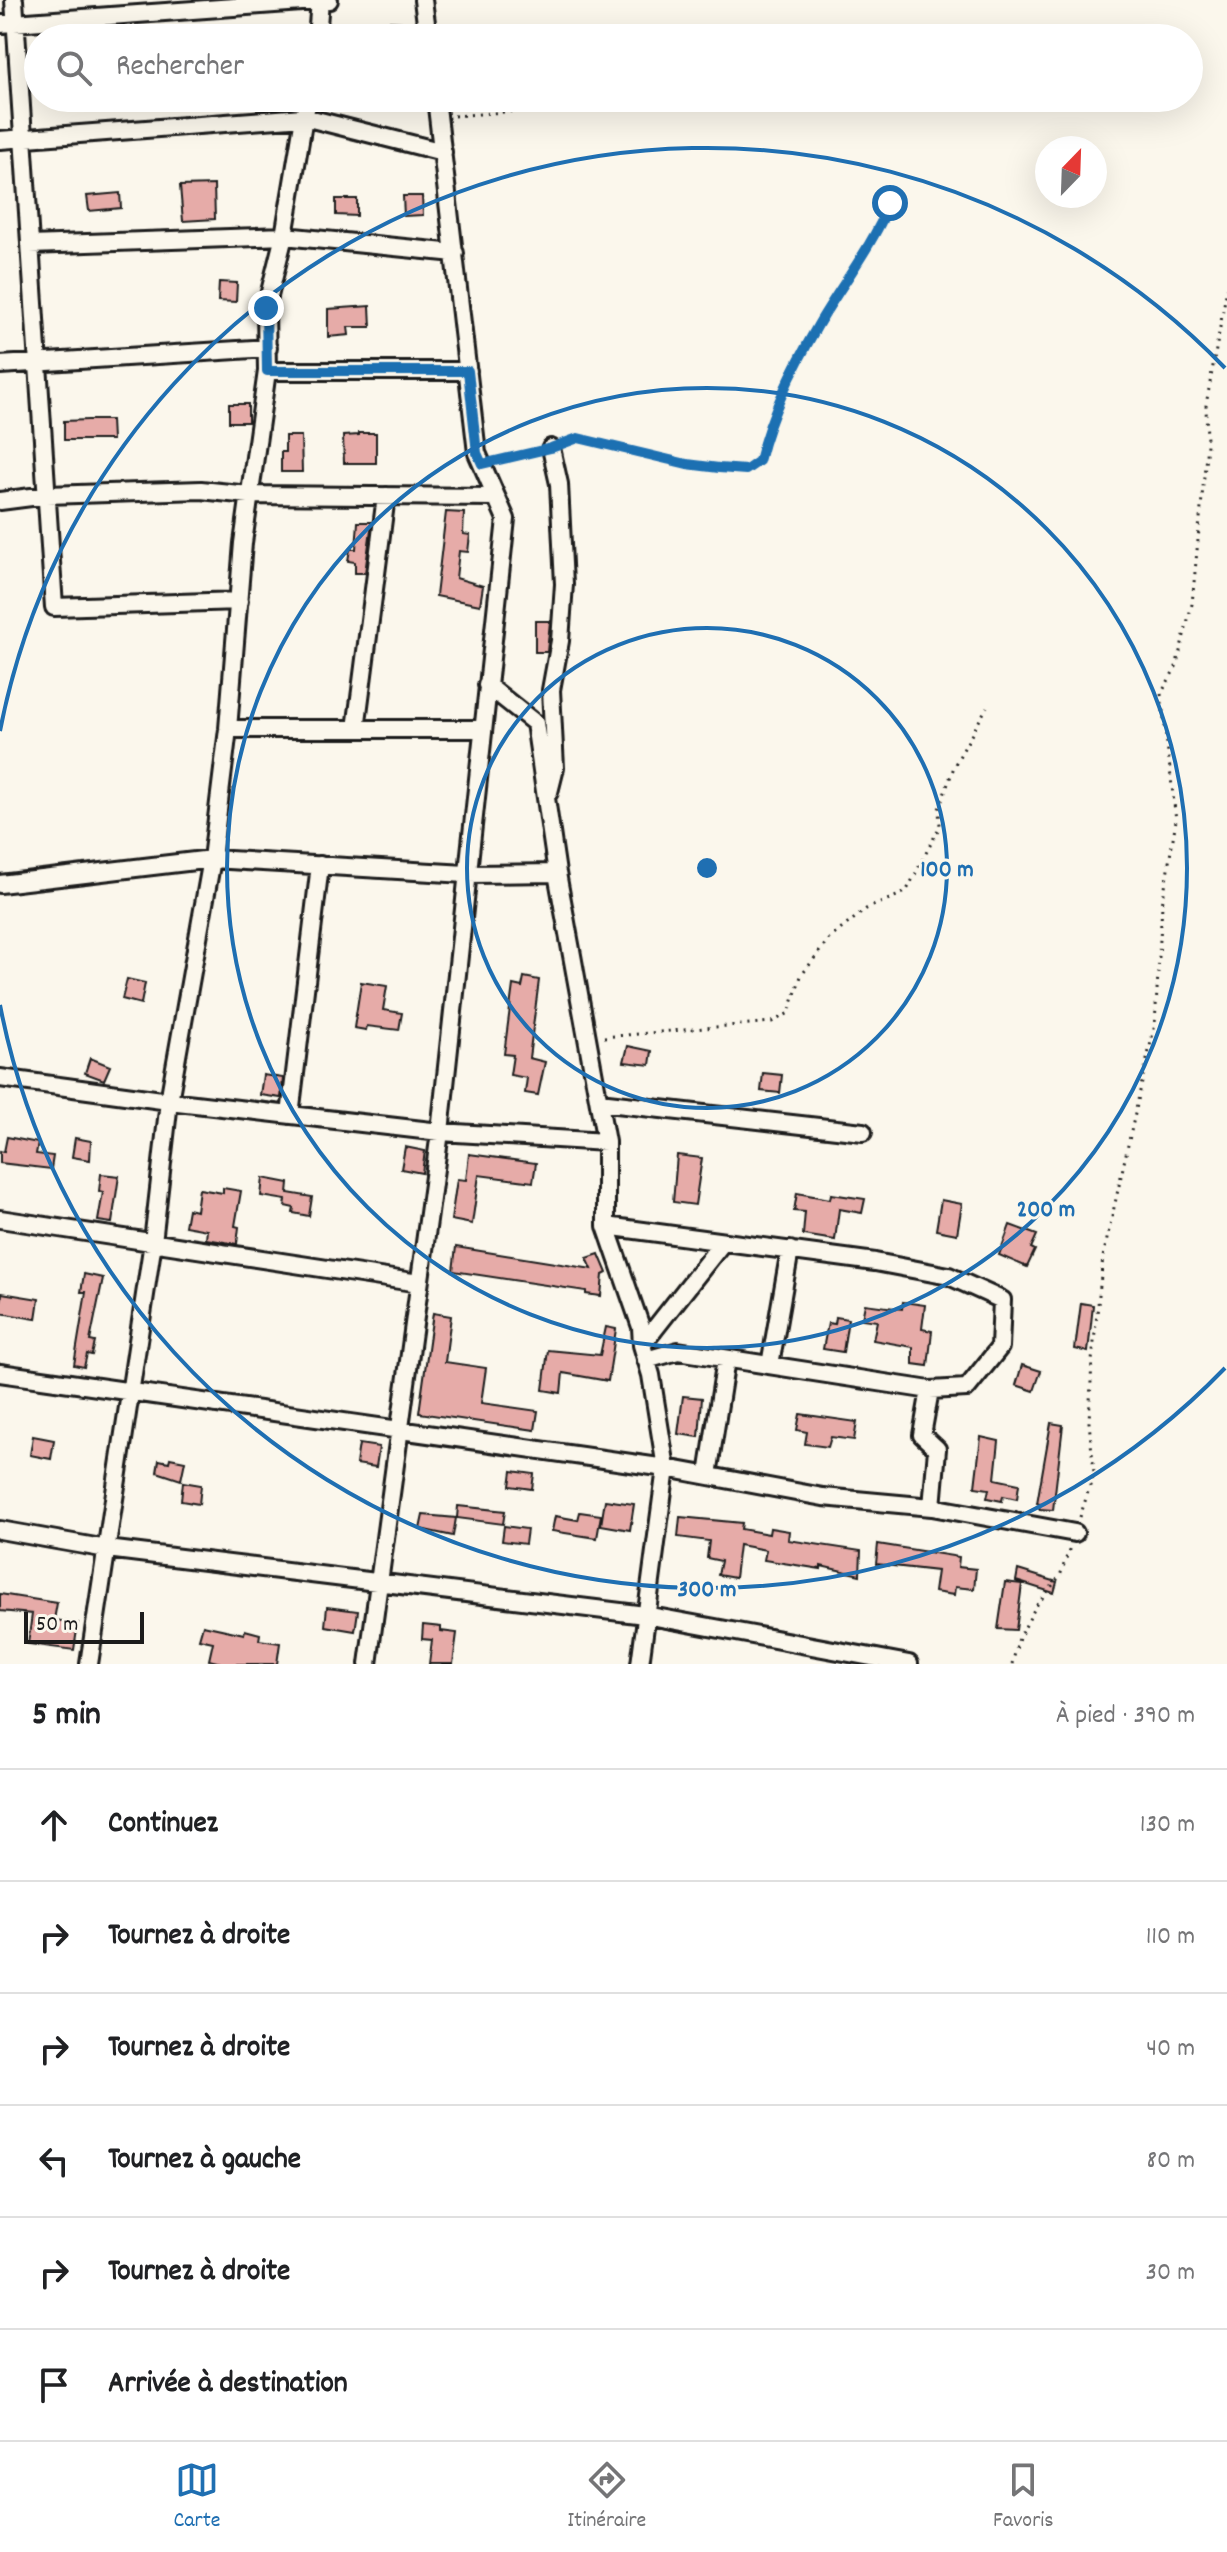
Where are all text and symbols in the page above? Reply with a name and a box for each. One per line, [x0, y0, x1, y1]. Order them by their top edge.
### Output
search box [24, 24, 1203, 112]
icon: search [52, 46, 96, 90]
text: Rechercher [116, 47, 244, 90]
north arrow [1035, 136, 1107, 208]
route start [872, 185, 908, 221]
route end [248, 290, 284, 326]
centre of rings [693, 854, 721, 882]
text: 100 m [920, 854, 974, 888]
text: 200 m [1017, 1194, 1075, 1228]
text: 300 m [678, 1574, 736, 1608]
scale bar [24, 1608, 144, 1644]
text: 50 m [36, 1610, 78, 1641]
text: 5 min [32, 1692, 101, 1741]
text: À pied · 390 m [1056, 1698, 1195, 1735]
icon: ahead [32, 1803, 76, 1847]
text: Continuez [108, 1804, 218, 1847]
text: 130 m [1140, 1807, 1195, 1844]
icon: right [32, 1915, 76, 1959]
text: Tournez à droite [108, 1916, 290, 1959]
text: 110 m [1146, 1919, 1195, 1956]
icon: right [32, 2027, 76, 2071]
text: Tournez à droite [108, 2028, 290, 2071]
text: 40 m [1146, 2031, 1195, 2068]
icon: left [32, 2139, 76, 2183]
text: Tournez à gauche [108, 2140, 301, 2183]
text: 80 m [1147, 2143, 1195, 2180]
icon: right [32, 2251, 76, 2295]
text: Tournez à droite [108, 2252, 290, 2295]
text: 30 m [1145, 2255, 1195, 2292]
icon: arrive [32, 2363, 76, 2407]
text: Arrivée à destination [108, 2364, 348, 2407]
tab: Carte [173, 2458, 221, 2537]
tab: Itinéraire [567, 2458, 646, 2537]
tab: Favoris [993, 2458, 1054, 2537]

